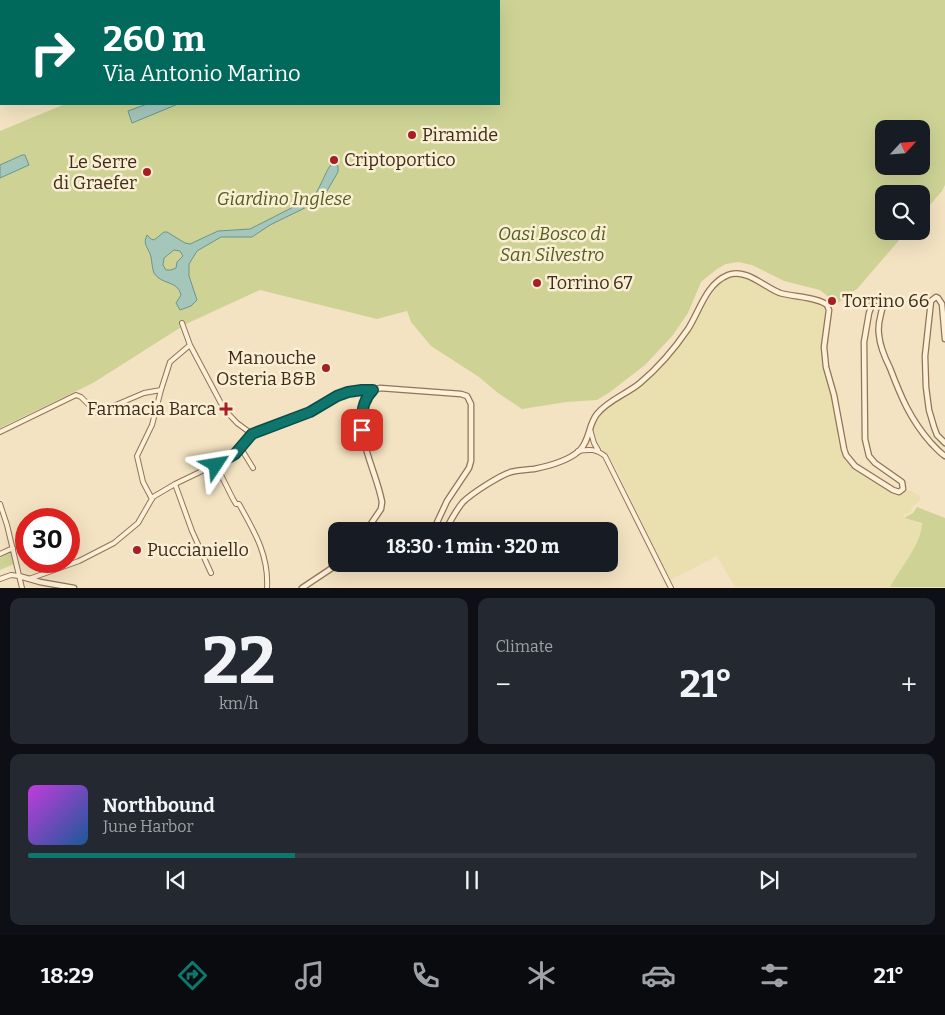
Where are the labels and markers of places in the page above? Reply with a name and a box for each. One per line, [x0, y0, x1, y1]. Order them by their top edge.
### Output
place label: Piramide [422, 124, 498, 146]
marker: Piramide [406, 129, 418, 141]
place label: Criptoportico [344, 149, 456, 171]
place label: Le Serre di Graefer [53, 151, 137, 194]
marker: Criptoportico [328, 154, 340, 166]
marker: Le Serre di Graefer [141, 166, 153, 178]
place label: Torrino 67 [547, 272, 632, 294]
marker: Torrino 67 [531, 277, 543, 289]
place label: Torrino 66 [842, 290, 929, 312]
marker: Torrino 66 [826, 295, 838, 307]
place label: Manouche Osteria B&B [216, 347, 316, 390]
marker: Manouche Osteria B&B [320, 362, 332, 374]
place label: Farmacia Barca [87, 398, 216, 420]
marker: Farmacia Barca [220, 403, 232, 415]
pin [341, 409, 383, 451]
place label: Puccianiello [147, 539, 249, 561]
marker: Puccianiello [131, 544, 143, 556]

